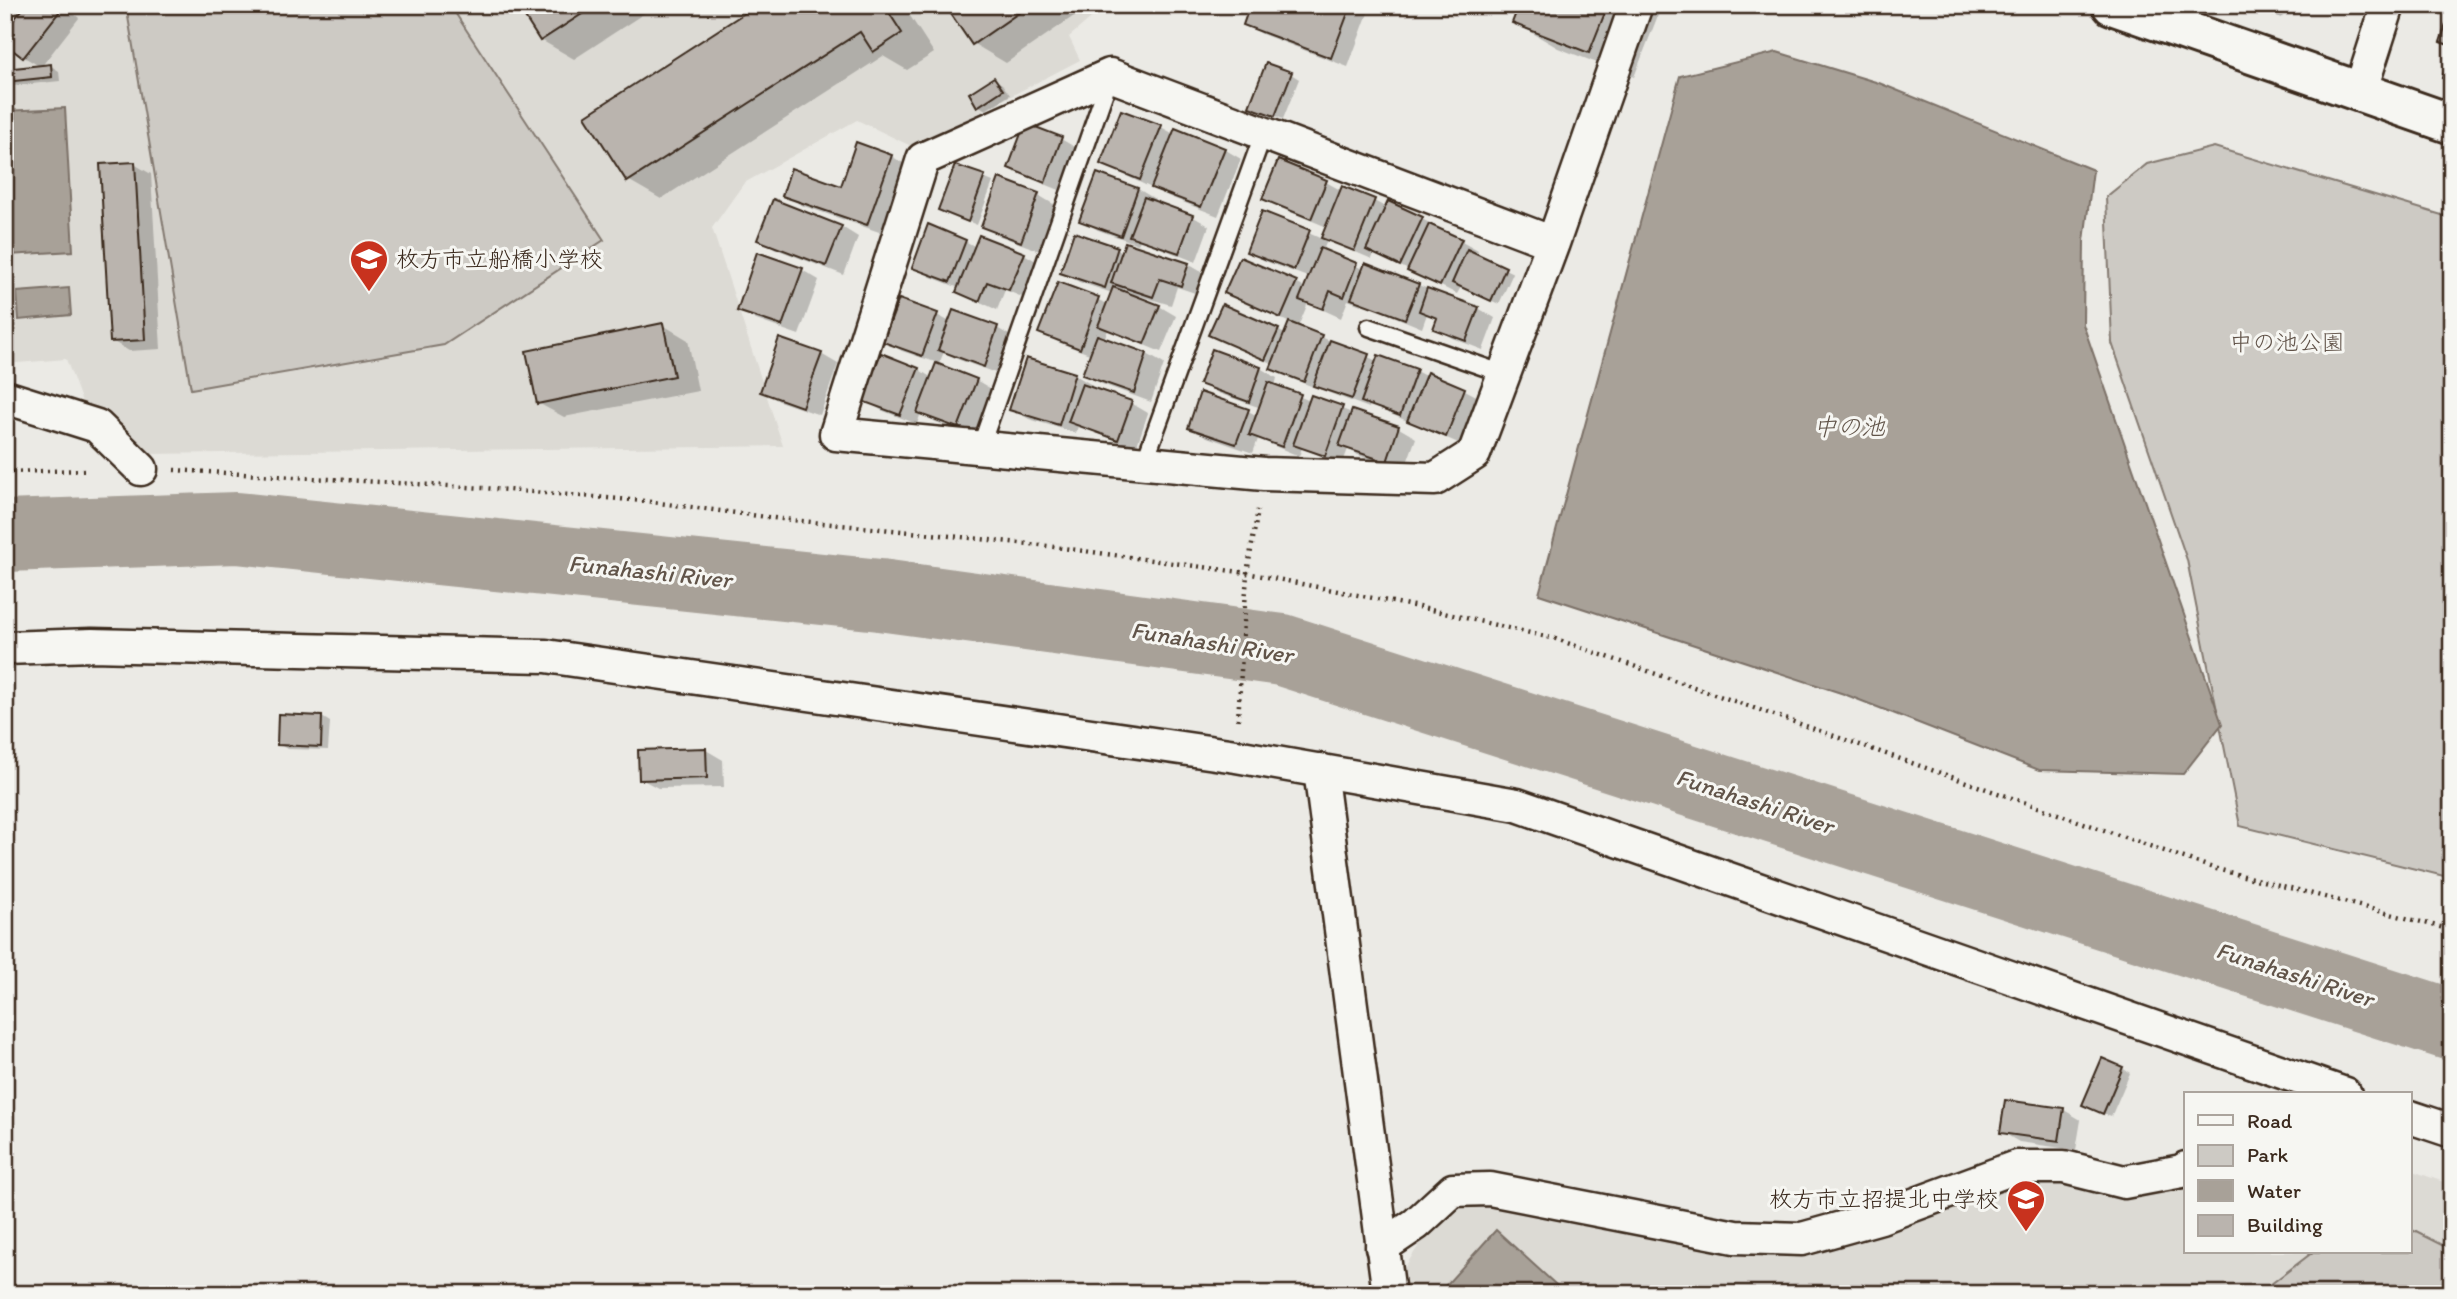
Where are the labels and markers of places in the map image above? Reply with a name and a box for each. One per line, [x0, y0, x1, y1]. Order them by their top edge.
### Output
school or university icon: 枚方市立船橋小学校 [348, 238, 390, 293]
place label: 枚方市立船橋小学校 [396, 245, 603, 273]
school or university icon: 枚方市立招提北中学校 [2005, 1178, 2047, 1233]
place label: 枚方市立招提北中学校 [1769, 1185, 1999, 1213]

